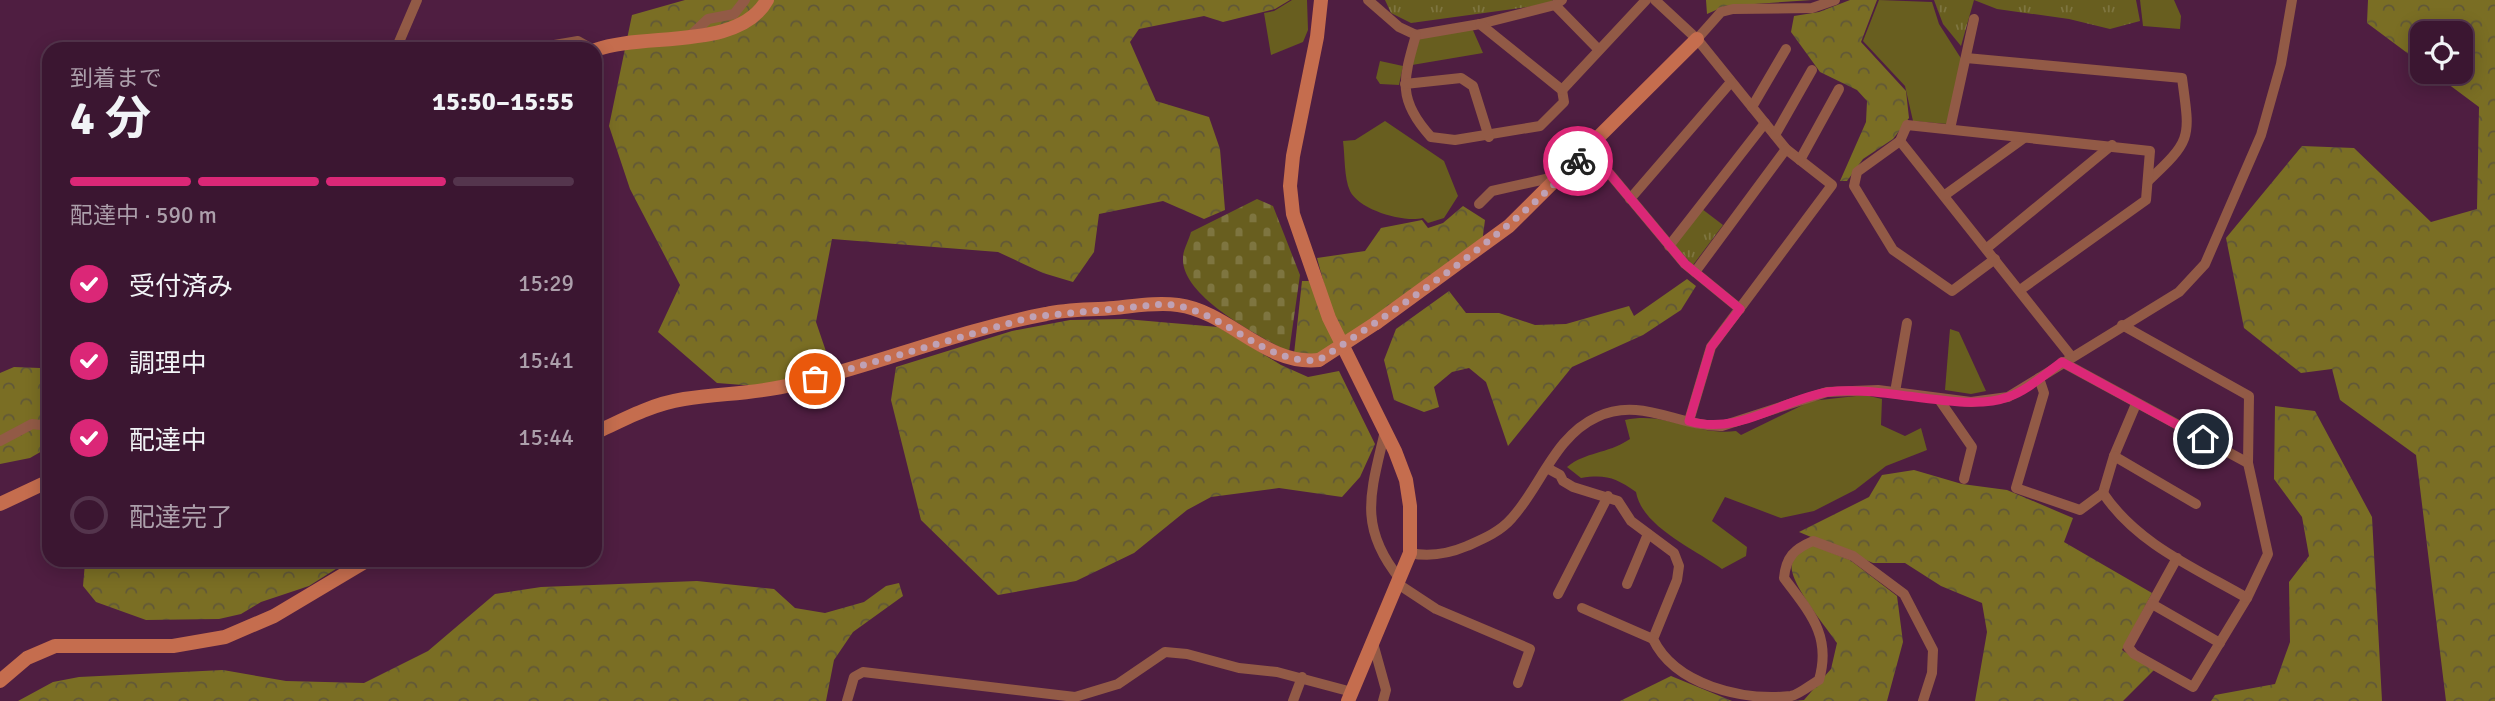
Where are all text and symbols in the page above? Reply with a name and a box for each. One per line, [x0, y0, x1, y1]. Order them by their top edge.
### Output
map controls [2410, 21, 2473, 84]
button: locate [2410, 21, 2473, 84]
text: 到着まで [70, 64, 162, 93]
text: 15:50–15:55 [432, 86, 574, 118]
text: 4 分 [70, 91, 151, 147]
courier [1543, 126, 1613, 196]
icon: bike [1559, 142, 1597, 180]
text: 配達中 · 590 m [70, 201, 217, 230]
icon: check [70, 265, 108, 303]
text: 15:29 [518, 269, 574, 298]
text: 受付済み [129, 271, 233, 303]
icon: check [70, 342, 108, 380]
text: 15:41 [518, 346, 574, 375]
text: 調理中 [129, 348, 207, 380]
pin [785, 349, 845, 409]
icon: bag [796, 360, 834, 398]
pin [2173, 409, 2233, 469]
icon: check [70, 419, 108, 457]
icon: home [2184, 420, 2222, 458]
text: 15:44 [518, 423, 574, 452]
text: 配達中 [129, 425, 207, 457]
text: 配達完了 [129, 502, 233, 534]

